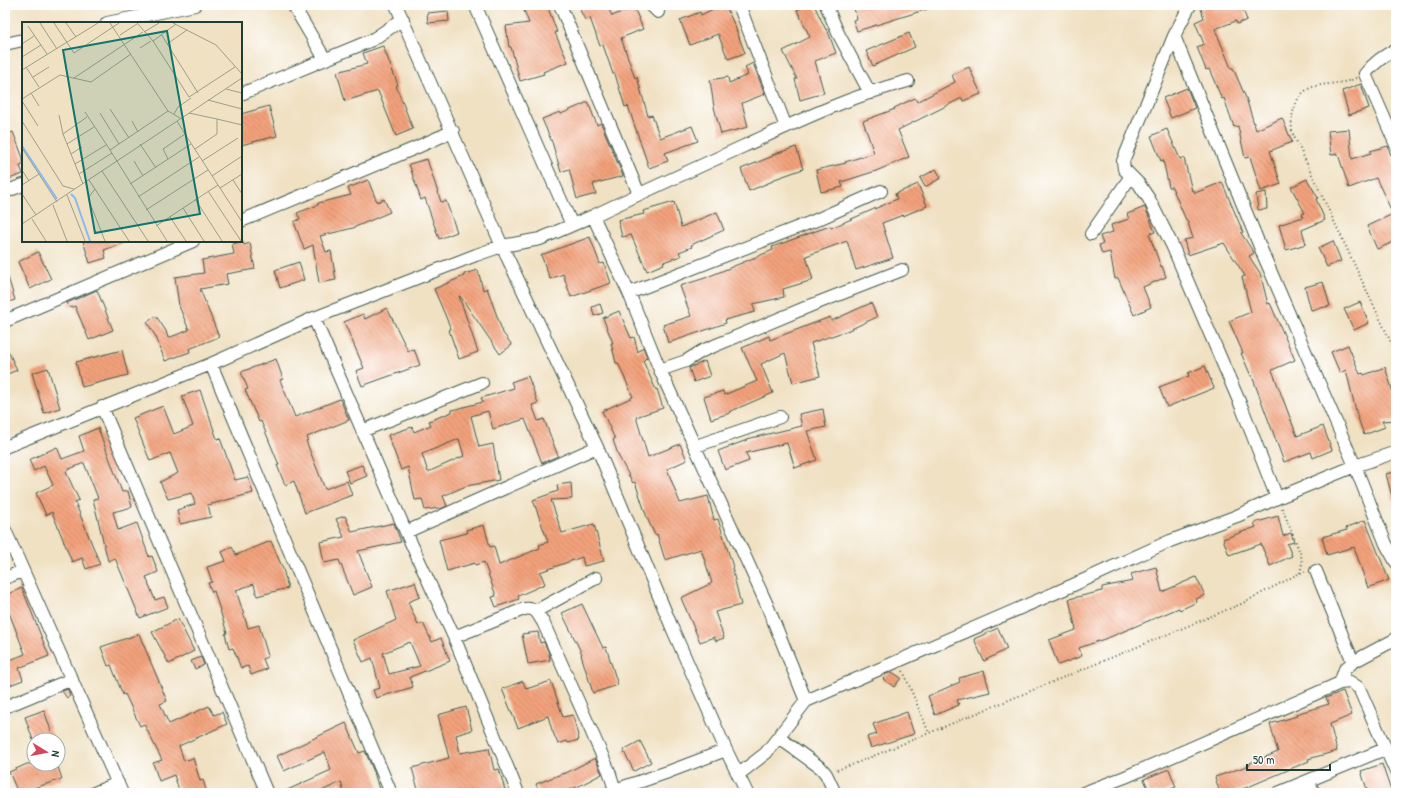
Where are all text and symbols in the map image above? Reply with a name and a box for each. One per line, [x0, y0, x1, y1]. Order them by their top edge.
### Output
inset map [22, 22, 242, 242]
north arrow [26, 732, 66, 772]
scale bar [1247, 746, 1330, 772]
text: N [48, 750, 63, 758]
text: 50 m [1253, 751, 1274, 768]

